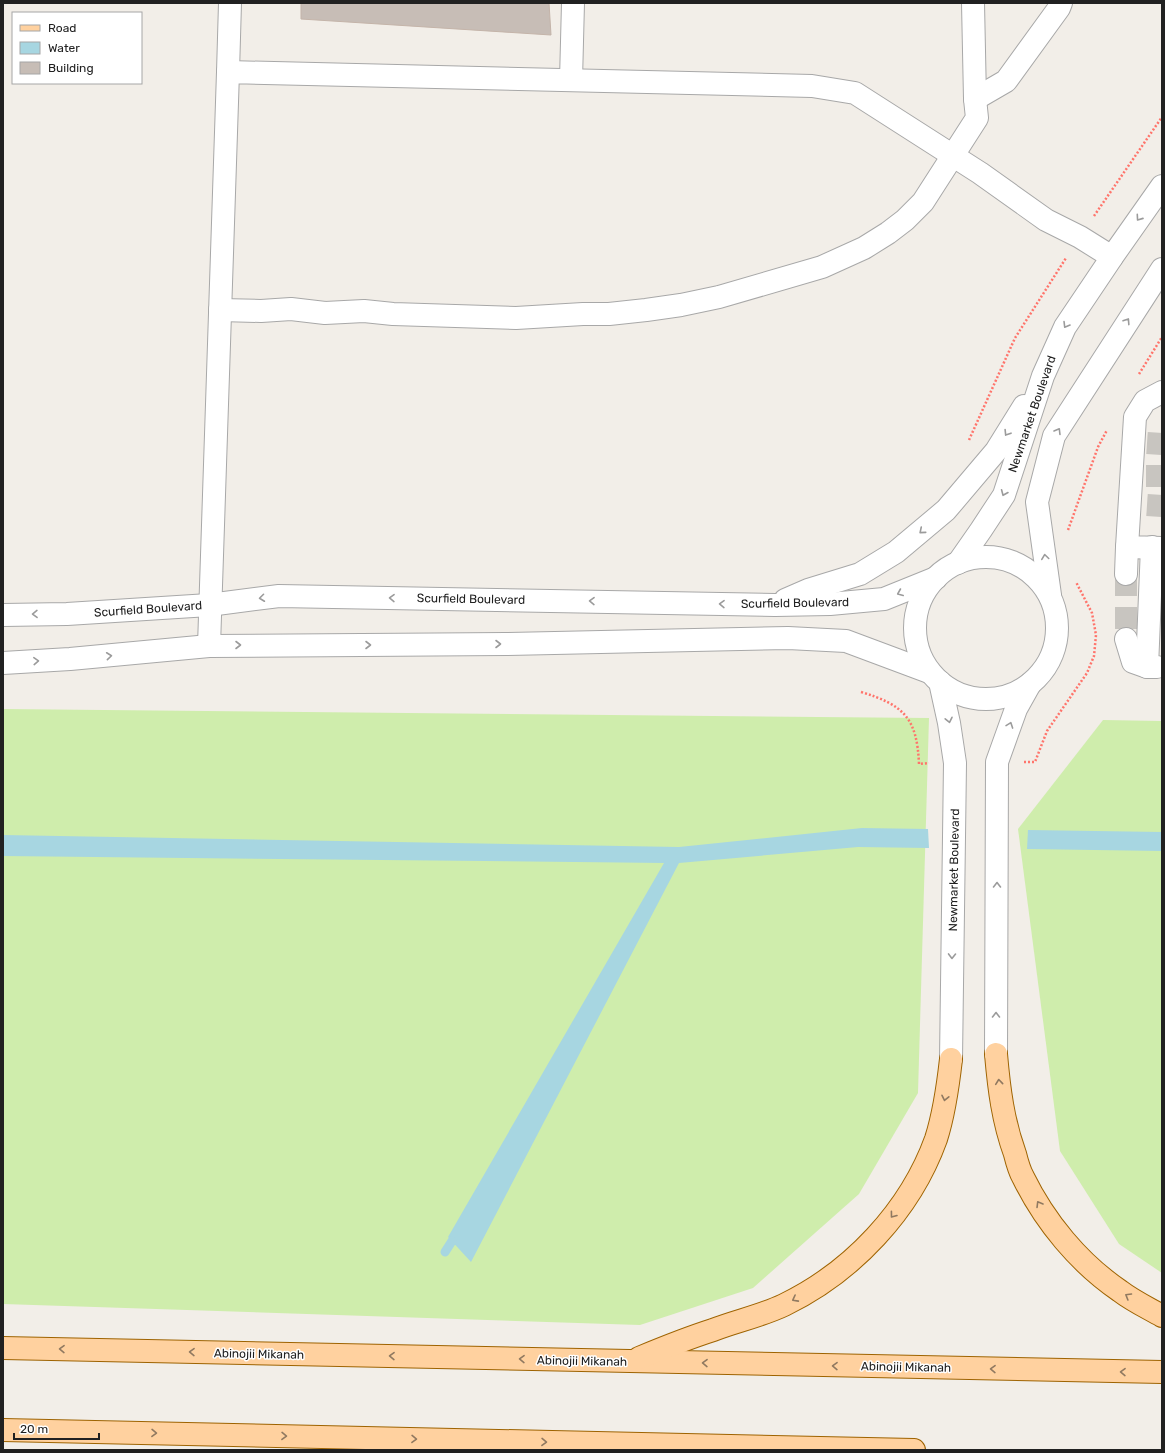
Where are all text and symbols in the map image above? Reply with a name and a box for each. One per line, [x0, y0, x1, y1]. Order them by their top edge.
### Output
legend [12, 12, 142, 84]
text: Road [48, 21, 76, 35]
text: Water [48, 41, 80, 55]
text: Building [48, 61, 94, 75]
one-way arrow [1137, 213, 1144, 220]
one-way arrow [1122, 319, 1129, 326]
one-way arrow [1064, 321, 1071, 328]
street label: Newmarket Boulevard [1005, 354, 1059, 474]
one-way arrow [1053, 428, 1060, 435]
one-way arrow [1005, 429, 1012, 436]
one-way arrow [1001, 489, 1009, 496]
one-way arrow [919, 526, 927, 533]
one-way arrow [1041, 554, 1050, 560]
one-way arrow [896, 588, 904, 596]
street label: Scurfield Boulevard [417, 591, 525, 607]
one-way arrow [259, 593, 265, 602]
one-way arrow [389, 594, 395, 602]
street label: Scurfield Boulevard [741, 595, 849, 611]
one-way arrow [589, 597, 595, 606]
street label: Scurfield Boulevard [93, 598, 203, 620]
one-way arrow [719, 600, 725, 608]
one-way arrow [32, 610, 38, 618]
one-way arrow [495, 640, 501, 648]
one-way arrow [235, 641, 241, 650]
one-way arrow [365, 641, 371, 649]
one-way arrow [105, 651, 112, 660]
one-way arrow [33, 657, 39, 666]
one-way arrow [944, 717, 952, 724]
one-way arrow [1006, 722, 1014, 729]
street label: Newmarket Boulevard [946, 809, 962, 931]
one-way arrow [993, 882, 1001, 888]
one-way arrow [948, 953, 956, 959]
one-way arrow [992, 1012, 1000, 1018]
one-way arrow [994, 1079, 1003, 1085]
one-way arrow [942, 1095, 950, 1101]
one-way arrow [1036, 1201, 1043, 1208]
one-way arrow [891, 1211, 898, 1218]
one-way arrow [792, 1294, 800, 1302]
one-way arrow [1125, 1294, 1132, 1301]
one-way arrow [59, 1345, 65, 1353]
street label: Abinojii Mikanah [214, 1346, 304, 1362]
one-way arrow [189, 1348, 195, 1356]
one-way arrow [389, 1352, 395, 1361]
street label: Abinojii Mikanah [537, 1353, 627, 1369]
one-way arrow [519, 1355, 525, 1364]
one-way arrow [702, 1359, 708, 1367]
street label: Abinojii Mikanah [861, 1359, 951, 1375]
one-way arrow [832, 1362, 838, 1370]
one-way arrow [990, 1365, 996, 1373]
one-way arrow [1120, 1368, 1126, 1376]
scale bar [14, 1415, 99, 1441]
text: 20 m [20, 1422, 48, 1436]
one-way arrow [151, 1429, 157, 1437]
one-way arrow [281, 1432, 287, 1440]
one-way arrow [411, 1435, 417, 1443]
one-way arrow [541, 1438, 547, 1446]

